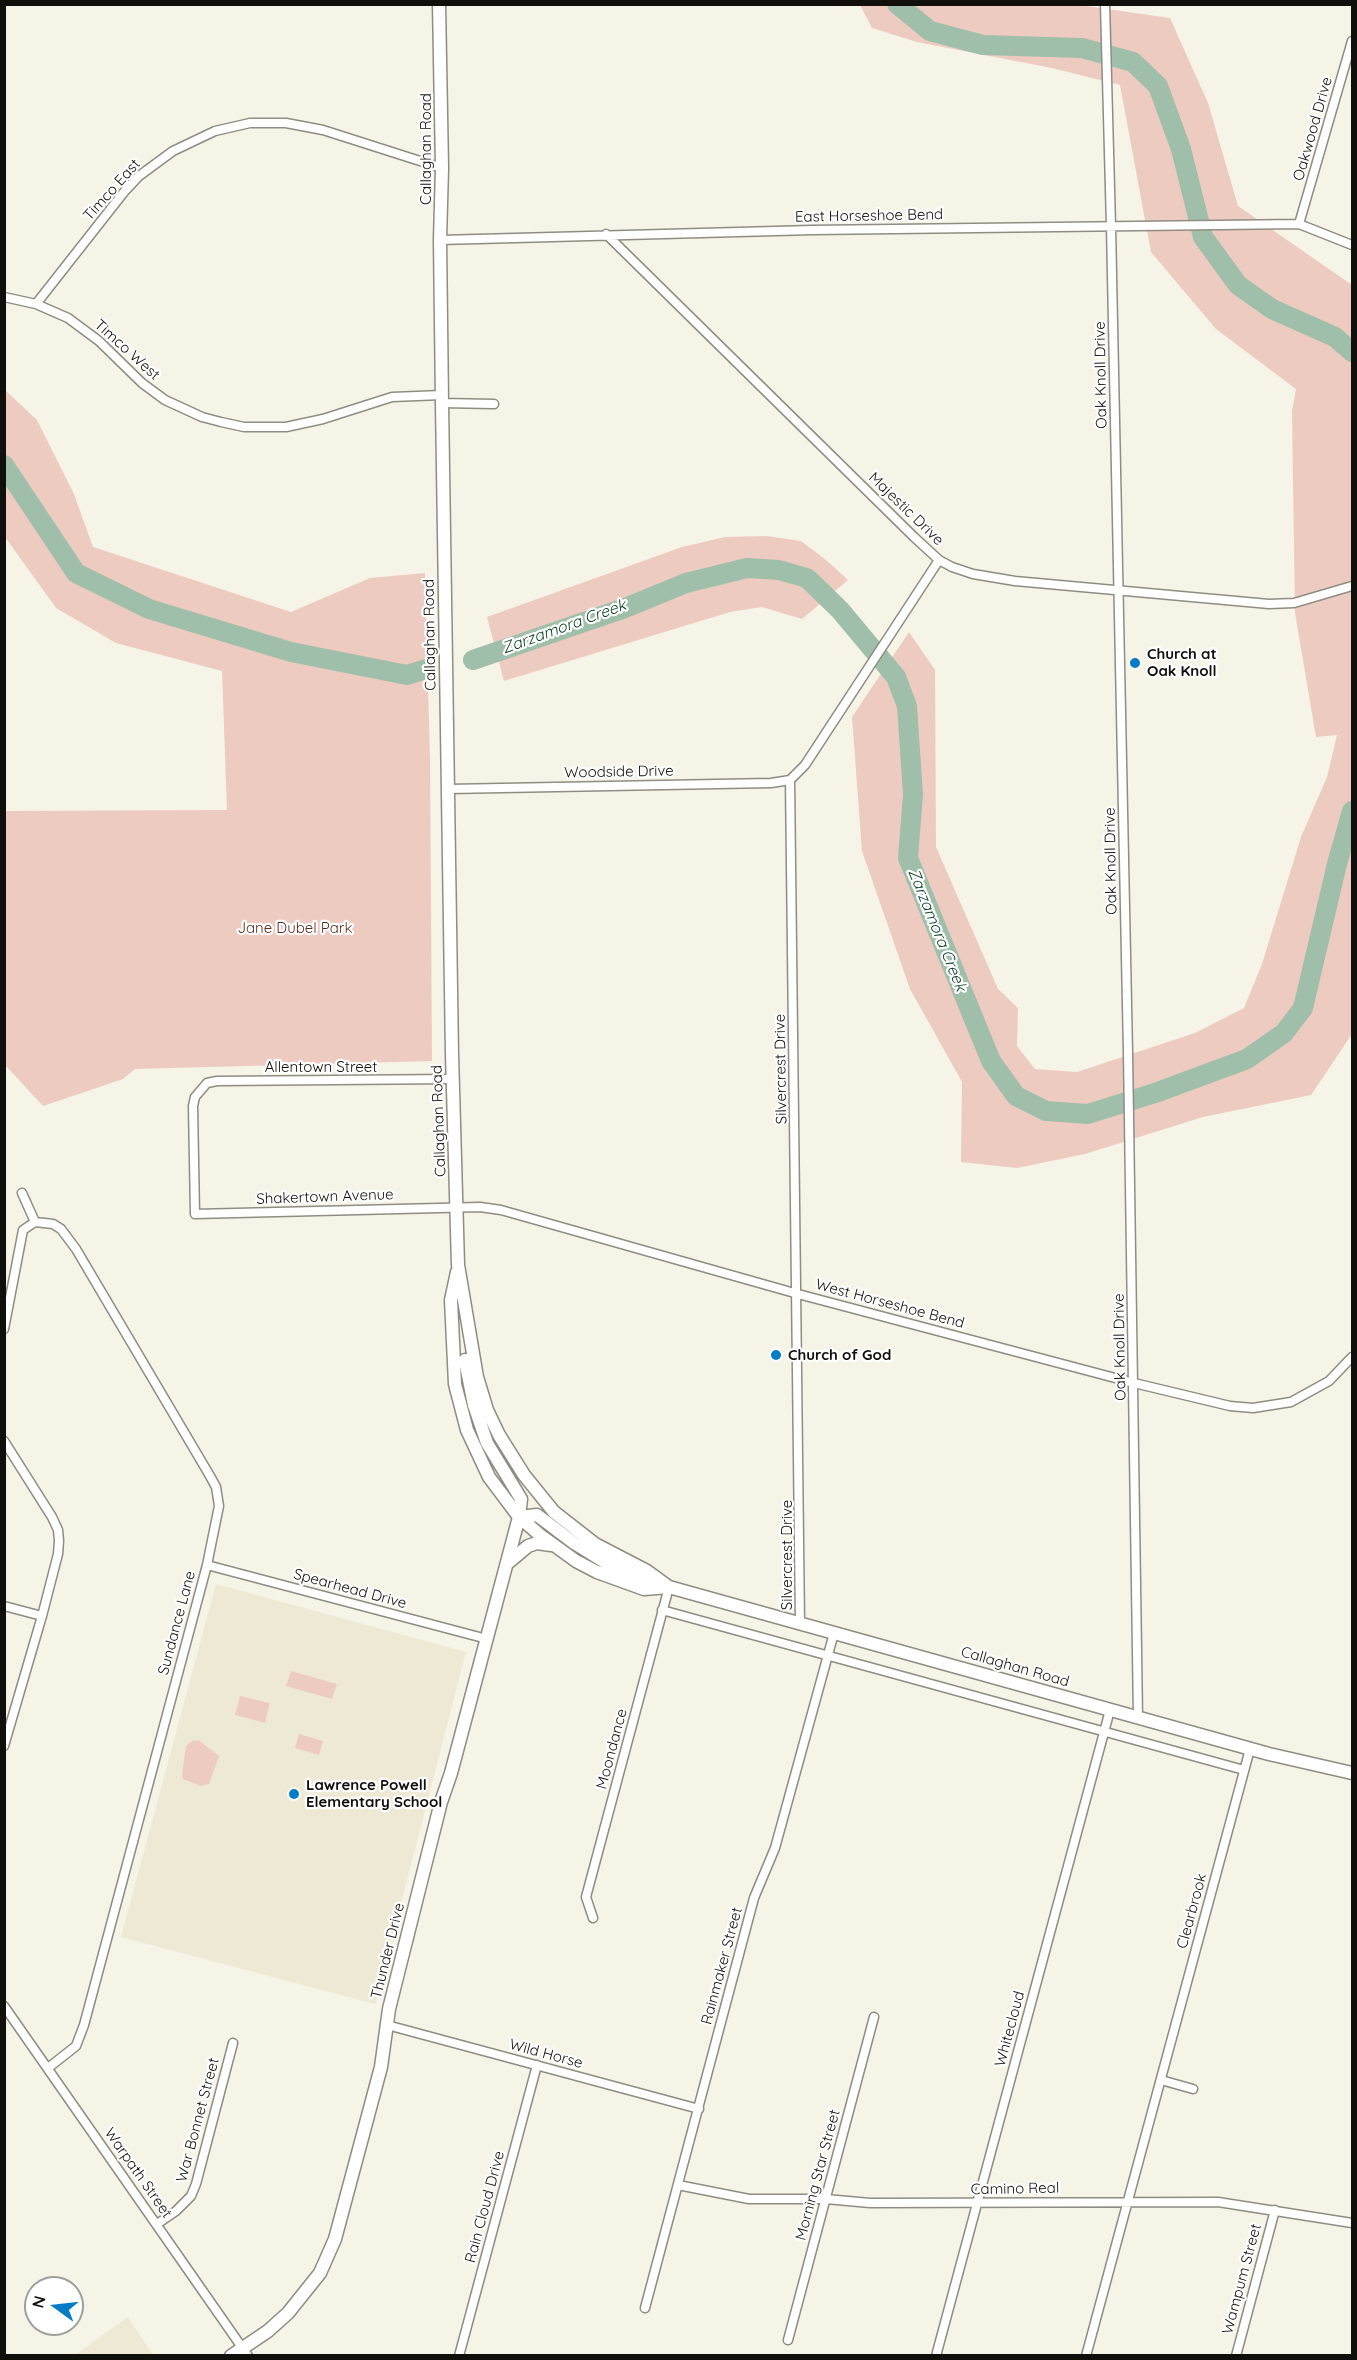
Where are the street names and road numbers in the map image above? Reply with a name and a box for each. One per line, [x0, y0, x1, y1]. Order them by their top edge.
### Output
street label: Oakwood Drive [1290, 75, 1336, 183]
street label: Callaghan Road [417, 93, 435, 205]
street label: Timco East [80, 156, 144, 224]
street label: East Horseshoe Bend [795, 206, 943, 226]
street label: Timco West [91, 316, 163, 384]
street label: Oak Knoll Drive [1091, 321, 1111, 429]
street label: Majestic Drive [865, 469, 947, 549]
street label: Callaghan Road [420, 579, 440, 691]
street label: Woodside Drive [564, 762, 674, 782]
street label: Oak Knoll Drive [1101, 807, 1121, 915]
street label: Silvercrest Drive [771, 1014, 791, 1124]
street label: Allentown Street [265, 1058, 377, 1076]
street label: Callaghan Road [428, 1065, 450, 1177]
street label: Shakertown Avenue [256, 1186, 394, 1208]
street label: West Horseshoe Bend [814, 1275, 966, 1333]
street label: Oak Knoll Drive [1110, 1293, 1130, 1401]
street label: Silvercrest Drive [778, 1500, 796, 1610]
street label: Spearhead Drive [291, 1565, 409, 1613]
street label: Sundance Lane [154, 1569, 200, 1677]
street label: Callaghan Road [959, 1643, 1071, 1691]
street label: Moondance [593, 1707, 631, 1791]
street label: Clearbrook [1173, 1871, 1211, 1951]
street label: Thunder Drive [367, 1901, 409, 2001]
street label: Rainmaker Street [698, 1905, 746, 2027]
street label: Whitecloud [991, 1989, 1029, 2069]
street label: Wild Horse [507, 2036, 585, 2072]
street label: War Bonnet Street [173, 2056, 223, 2184]
street label: Morning Star Street [792, 2108, 844, 2242]
street label: Warpath Street [100, 2124, 176, 2222]
street label: Rain Cloud Drive [461, 2149, 509, 2265]
street label: Camino Real [971, 2179, 1059, 2199]
street label: Wampum Street [1219, 2222, 1265, 2336]

